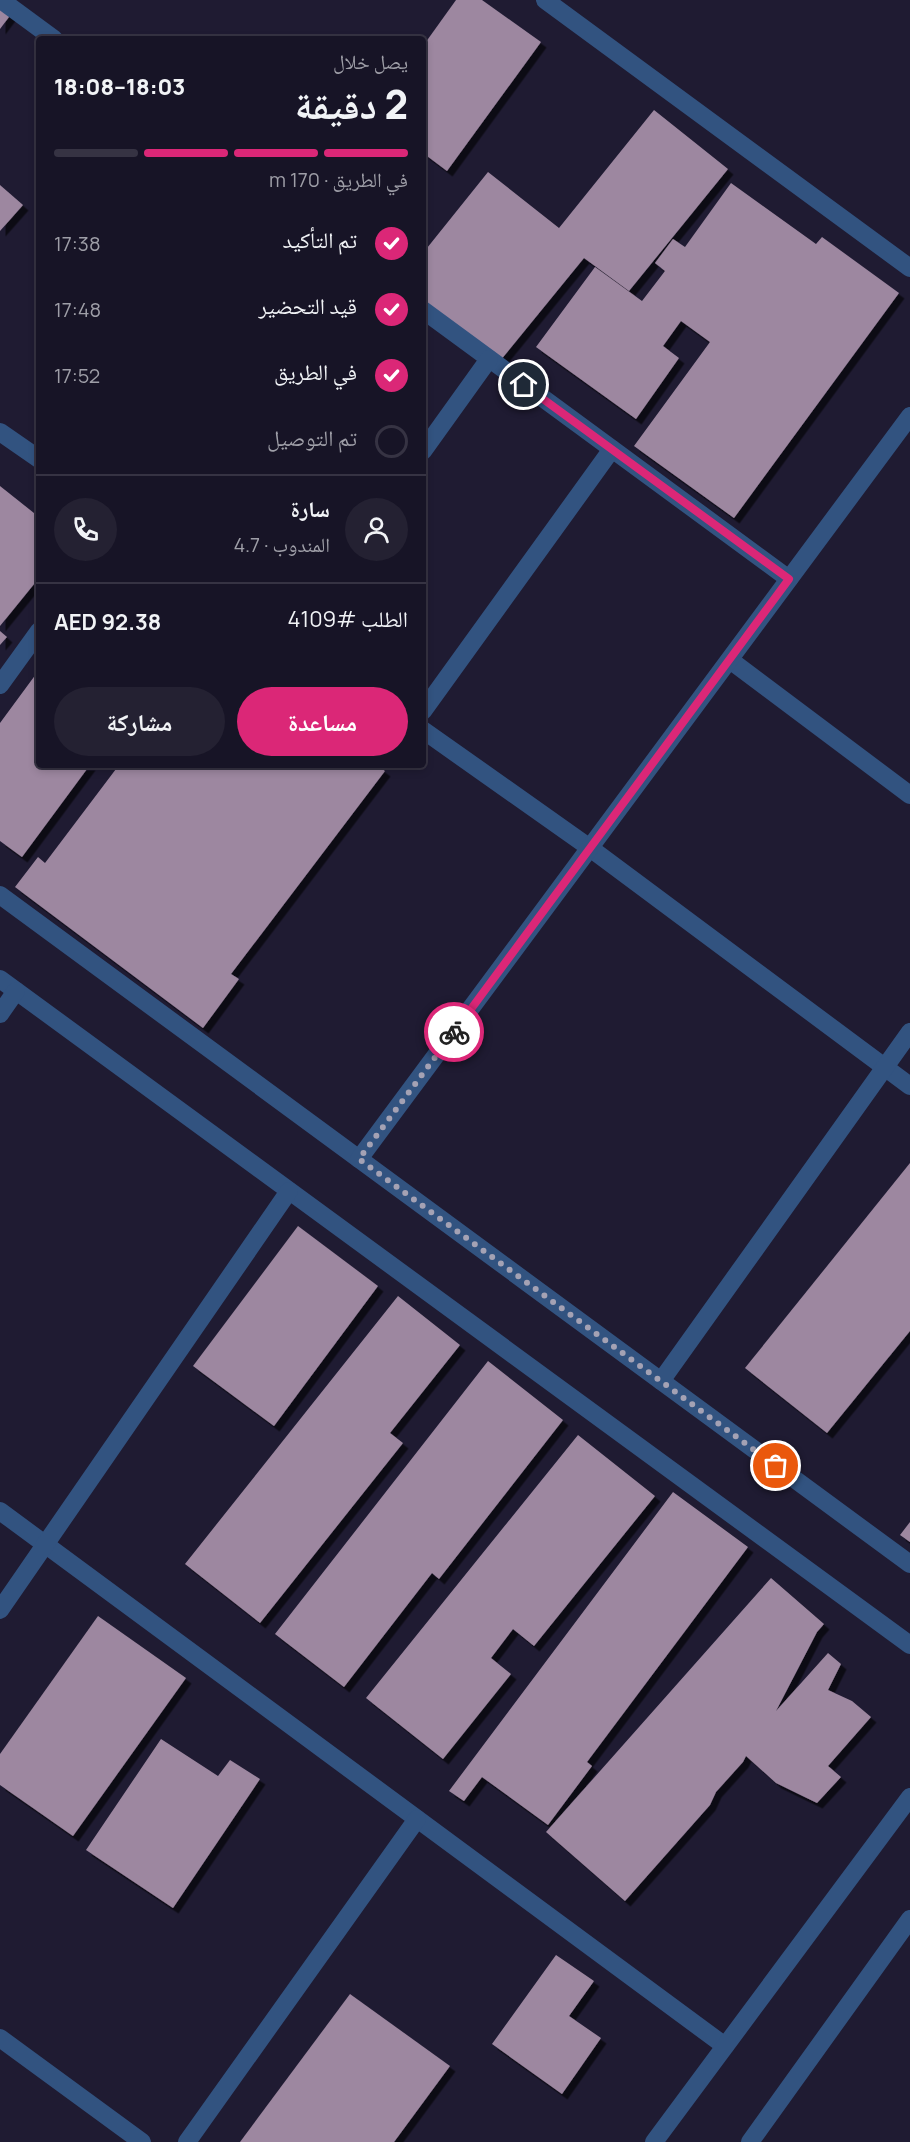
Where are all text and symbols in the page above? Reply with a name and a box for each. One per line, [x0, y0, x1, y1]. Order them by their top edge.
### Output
text: يصل خلال [333, 48, 408, 75]
text: 18:03–18:08 [54, 72, 185, 102]
text: 2 دقيقة [295, 77, 408, 131]
text: في الطريق · 170 m [269, 166, 408, 193]
text: تم التأكيد [283, 225, 357, 255]
icon: check [375, 227, 408, 260]
text: 17:38 [54, 230, 101, 257]
text: قيد التحضير [259, 291, 357, 321]
icon: check [375, 293, 408, 326]
text: 17:48 [54, 296, 101, 323]
text: في الطريق [274, 357, 357, 387]
icon: check [375, 359, 408, 392]
pin [498, 359, 549, 410]
text: 17:52 [54, 362, 100, 389]
icon: home [507, 368, 540, 401]
text: تم التوصيل [267, 423, 357, 453]
text: سارة [291, 494, 330, 524]
button: phone [54, 498, 117, 561]
button: person [345, 498, 408, 561]
text: المندوب · 4.7 [234, 531, 330, 558]
text: الطلب #4109 [288, 604, 408, 634]
text: AED 92.38 [54, 607, 161, 637]
button: مشاركة [54, 687, 225, 756]
button: مساعدة [237, 687, 408, 756]
courier [424, 1002, 484, 1062]
icon: bike [438, 1016, 471, 1049]
pin [750, 1440, 801, 1491]
icon: bag [759, 1449, 792, 1482]

